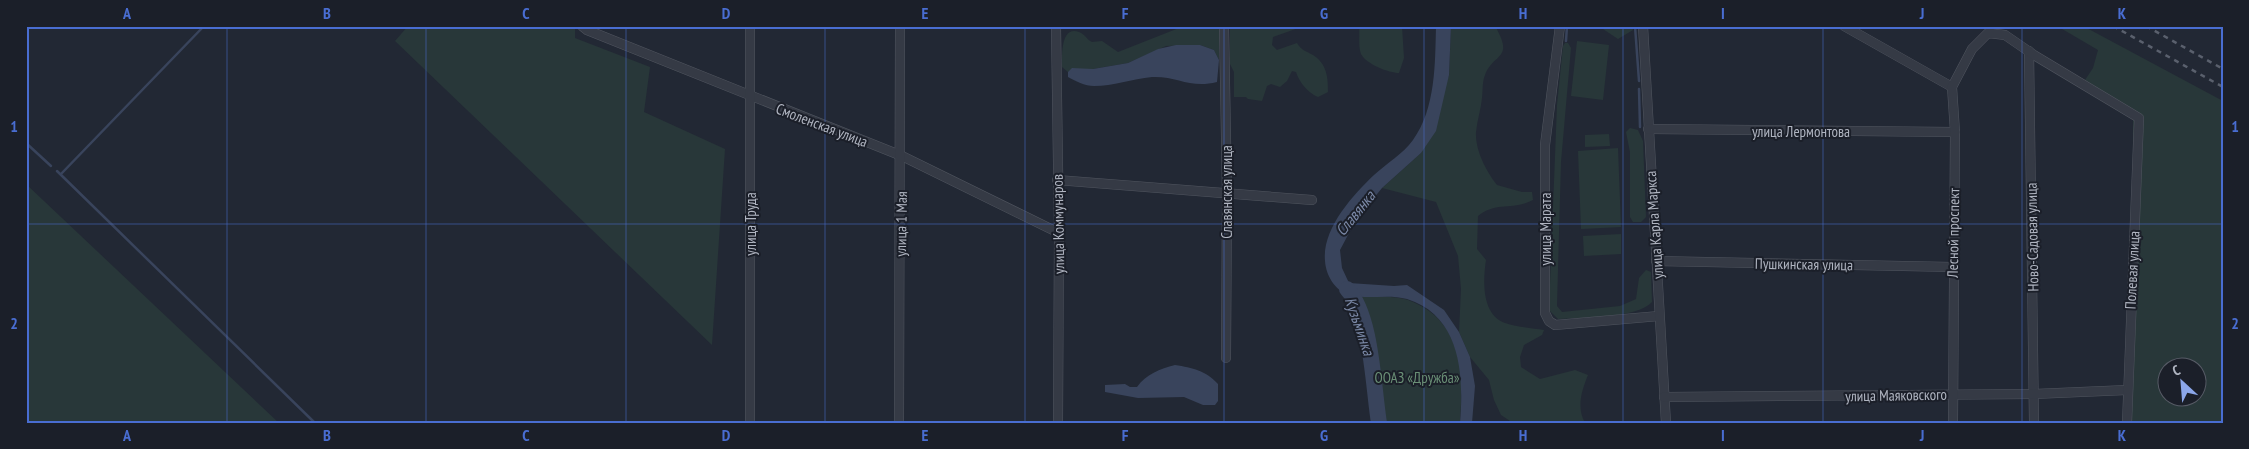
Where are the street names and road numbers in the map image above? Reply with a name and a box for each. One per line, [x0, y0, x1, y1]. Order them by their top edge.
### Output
street label: Смоленская улица [773, 99, 871, 151]
street label: улица Лермонтова [1752, 122, 1850, 141]
street label: Славянская улица [1217, 145, 1236, 239]
street label: улица Карла Маркса [1641, 170, 1667, 280]
street label: улица Коммунаров [1048, 174, 1068, 274]
street label: Ново-Садовая улица [2022, 182, 2042, 292]
street label: Лесной проспект [1943, 188, 1963, 279]
street label: улица 1 Мая [891, 191, 911, 257]
street label: улица Труда [741, 192, 760, 256]
street label: улица Марата [1536, 193, 1555, 265]
street label: Полевая улица [2120, 230, 2144, 310]
street label: Пушкинская улица [1755, 254, 1853, 274]
street label: улица Маяковского [1845, 385, 1947, 405]

